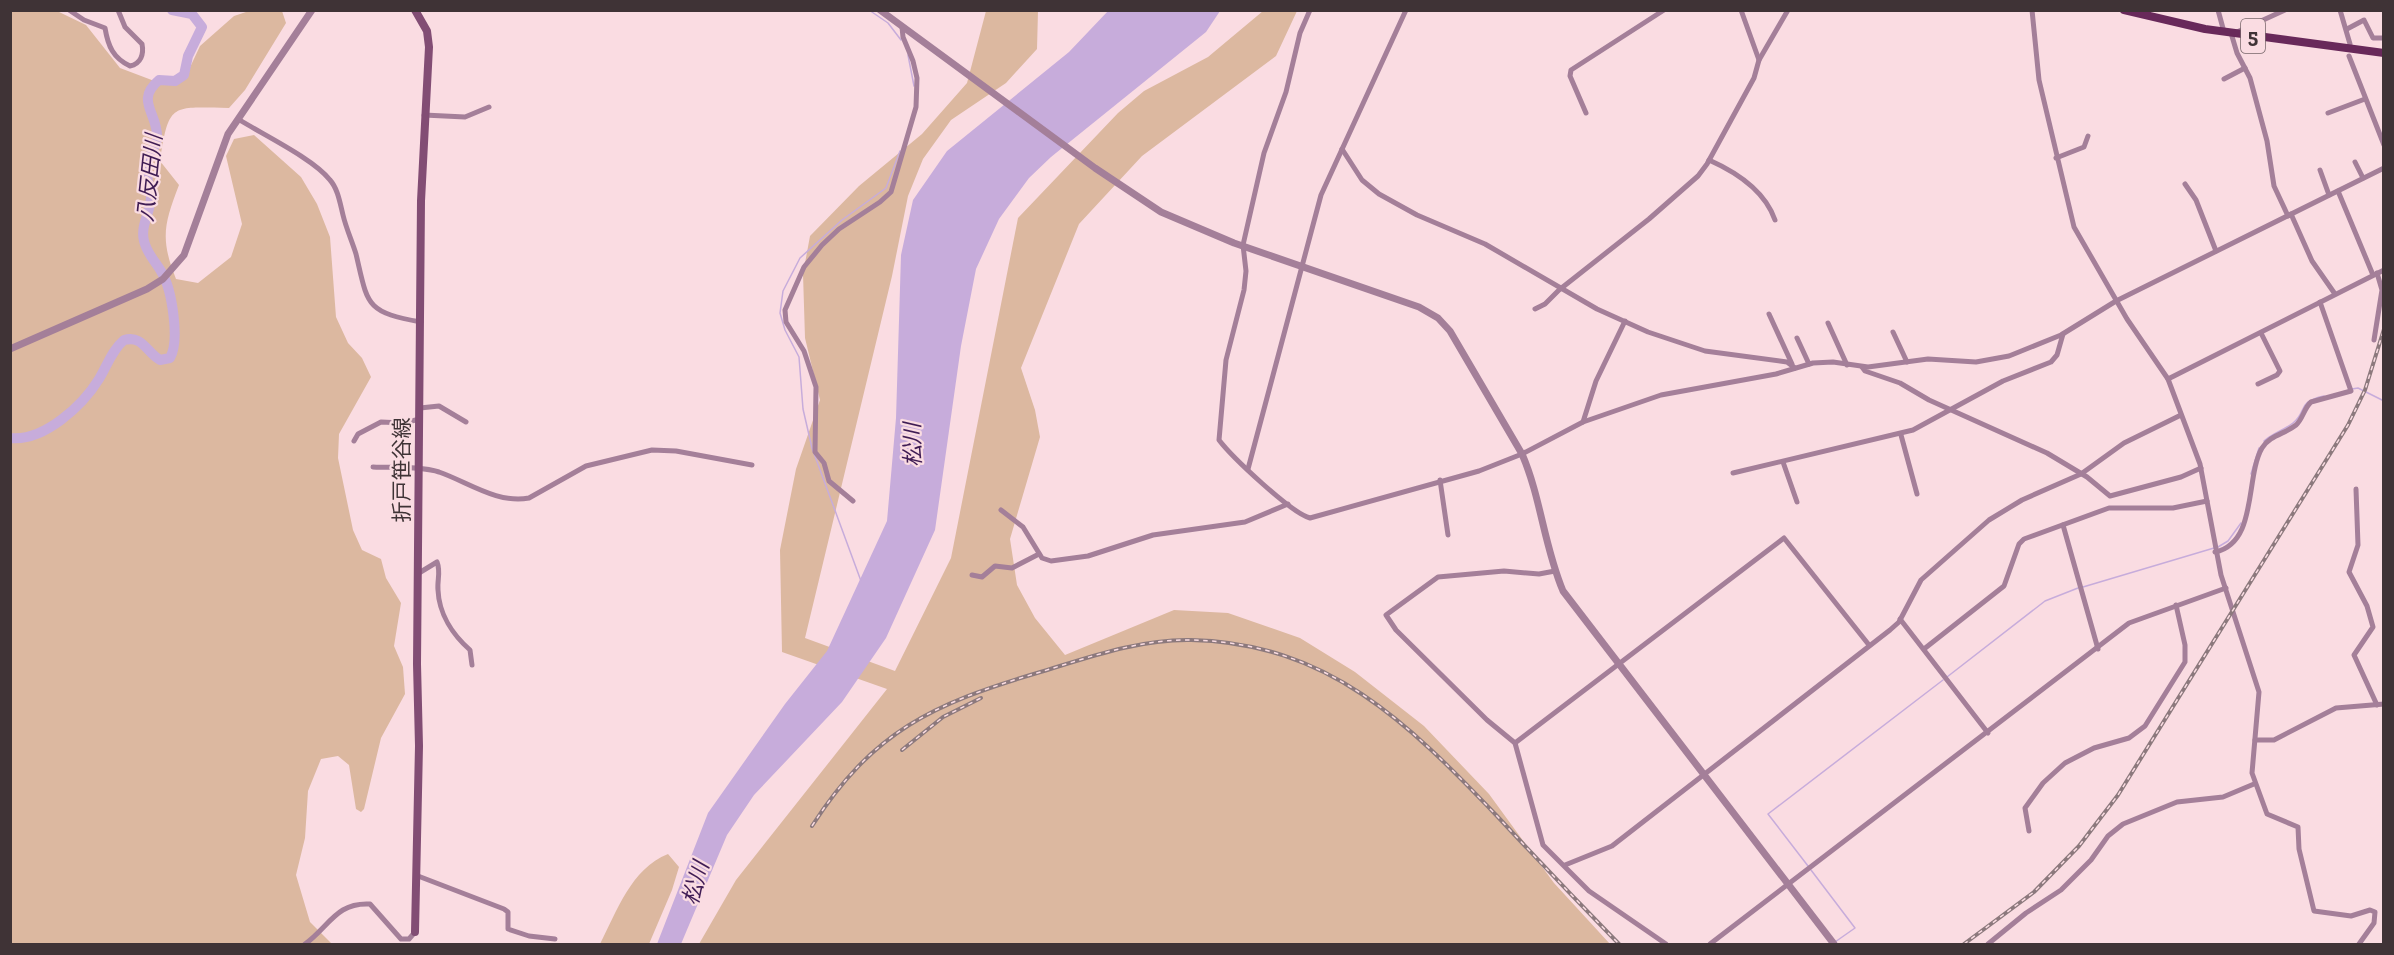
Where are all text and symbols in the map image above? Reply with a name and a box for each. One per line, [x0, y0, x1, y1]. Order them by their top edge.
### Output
road number: 5 [2241, 19, 2265, 53]
water label: 八反田川 [131, 131, 168, 223]
street label: 折戸笹谷線 [389, 418, 414, 523]
water label: 松川 [899, 421, 926, 467]
water label: 松川 [676, 856, 715, 908]

